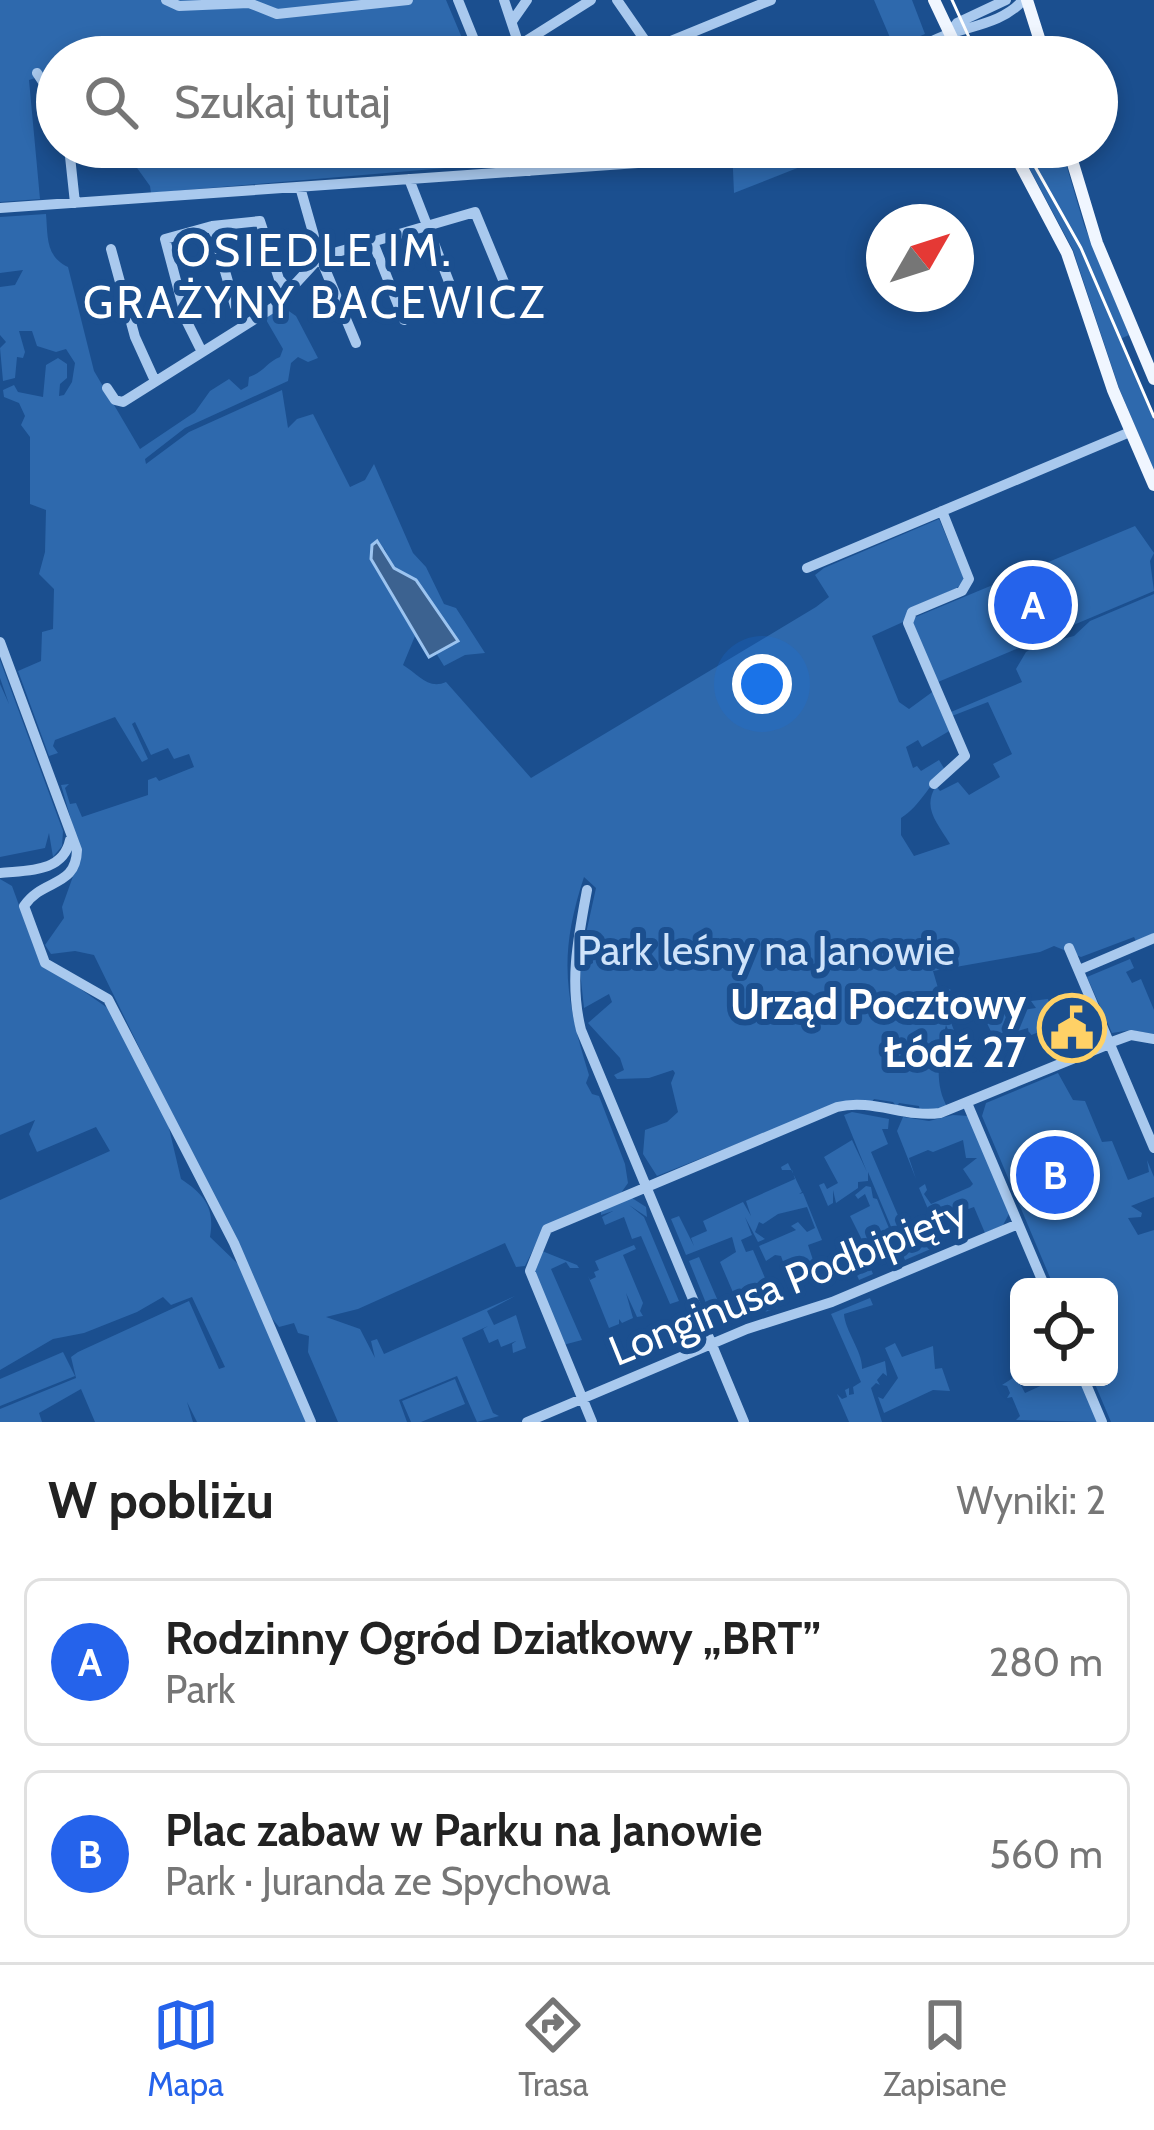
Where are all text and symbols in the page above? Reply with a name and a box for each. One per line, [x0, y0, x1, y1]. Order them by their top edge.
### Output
search box [36, 36, 1118, 168]
icon: search [78, 69, 144, 135]
text: Szukaj tutaj [174, 75, 391, 129]
north arrow [866, 204, 974, 312]
district label: OSIEDLE IM. GRAŻYNY BACEWICZ [83, 223, 547, 329]
pin: A [994, 560, 1072, 650]
your location [732, 654, 792, 714]
park label: Park leśny na Janowie [577, 924, 955, 976]
place label: Urząd Pocztowy Łódź 27 [730, 978, 1027, 1078]
public building icon: Urząd Pocztowy Łódź 27 [1037, 993, 1107, 1063]
pin: B [1016, 1130, 1094, 1220]
street label: Longinusa Podbipięty [601, 1185, 975, 1377]
map controls [1010, 1278, 1118, 1386]
button: locate [1010, 1278, 1118, 1386]
text: W pobliżu [48, 1469, 274, 1531]
text: Wyniki: 2 [957, 1476, 1106, 1524]
text: Rodzinny Ogród Działkowy „BRT” [165, 1611, 821, 1665]
text: A [78, 1638, 102, 1686]
text: 280 m [989, 1638, 1103, 1686]
text: Park [165, 1665, 235, 1713]
text: Plac zabaw w Parku na Janowie [165, 1803, 762, 1857]
text: B [78, 1830, 102, 1878]
text: 560 m [990, 1830, 1103, 1878]
text: Park · Juranda ze Spychowa [165, 1857, 611, 1905]
tab: Mapa [147, 1992, 224, 2104]
tab: Trasa [518, 1992, 589, 2104]
tab: Zapisane [883, 1992, 1007, 2104]

